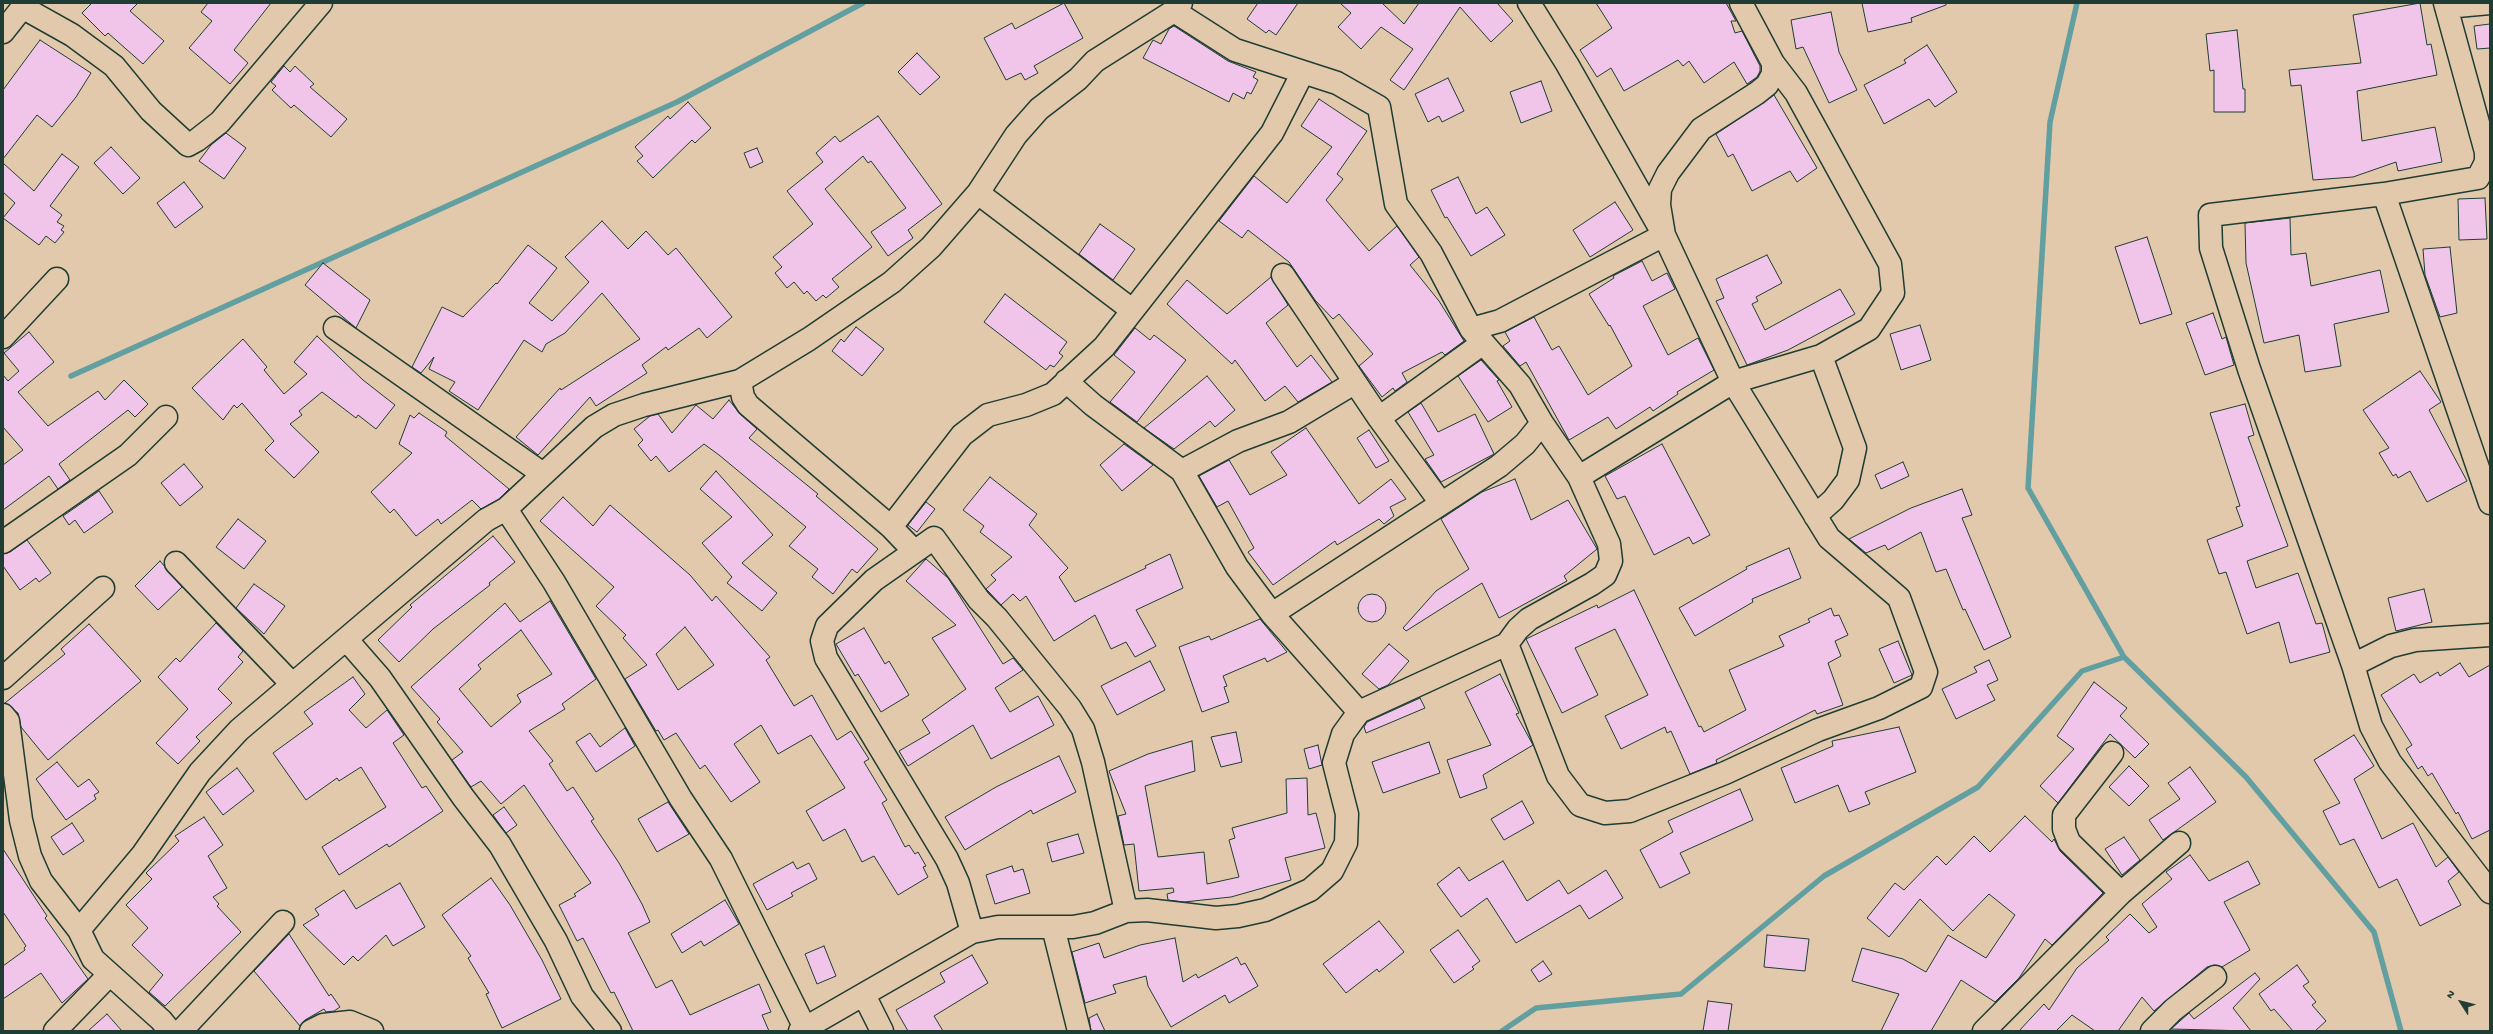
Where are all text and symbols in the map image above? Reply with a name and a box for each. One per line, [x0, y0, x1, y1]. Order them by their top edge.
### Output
north arrow [2441, 982, 2481, 1022]
text: N [2444, 989, 2458, 1001]

